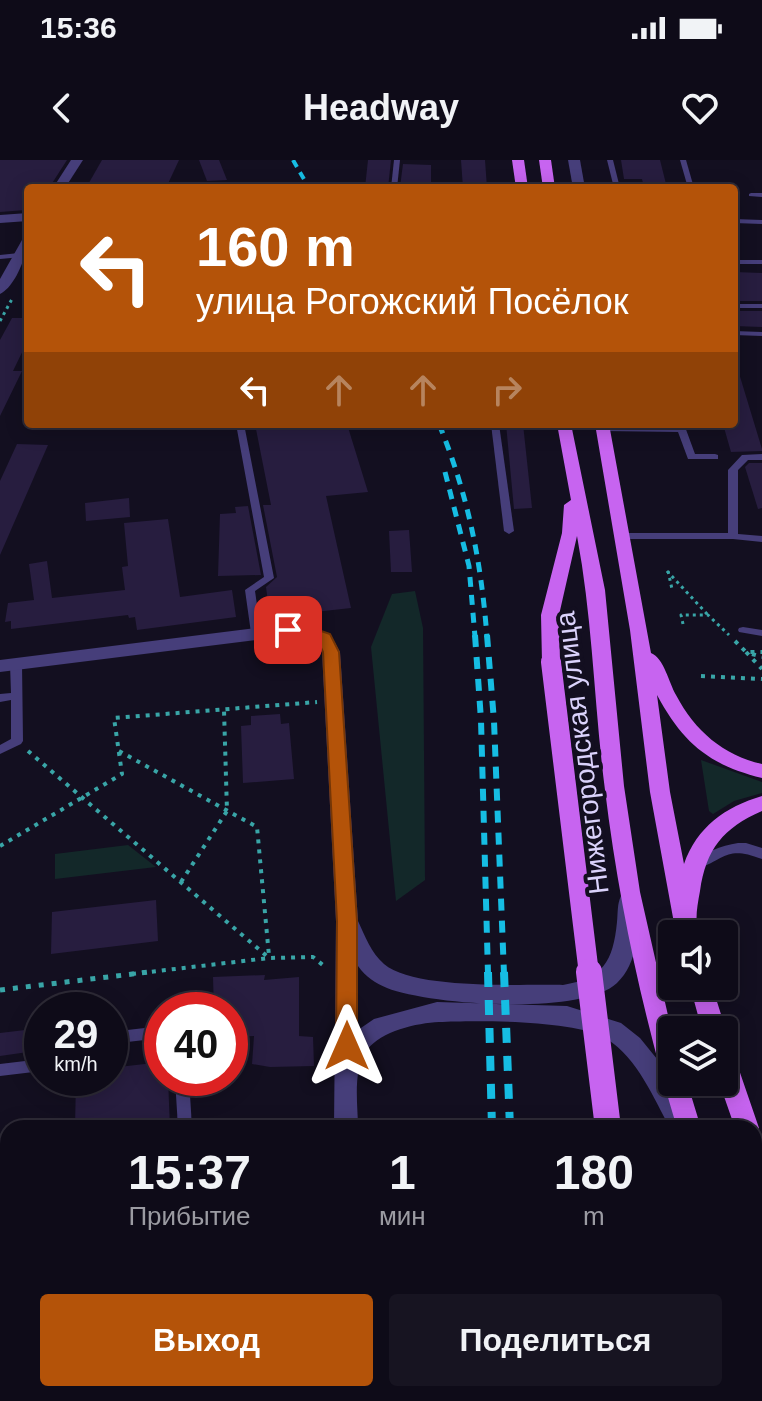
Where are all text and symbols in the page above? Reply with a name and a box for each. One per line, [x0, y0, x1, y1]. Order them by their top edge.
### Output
text: 15:36 [40, 11, 117, 44]
icon: back [40, 86, 84, 130]
icon: heart [678, 86, 722, 130]
text: Headway [303, 87, 459, 128]
text: 160 m [196, 215, 355, 278]
icon: left [64, 216, 168, 320]
text: улица Рогожский Посёлок [196, 281, 629, 322]
icon: left [233, 368, 277, 412]
icon: ahead [317, 368, 361, 412]
icon: ahead [401, 368, 445, 412]
icon: right [485, 368, 529, 412]
pin [254, 596, 322, 664]
icon: arrive [266, 608, 310, 652]
street label: Нижегородская улица [549, 609, 615, 896]
map controls [658, 920, 738, 1096]
button: sound [658, 920, 738, 1000]
speed limit sign: 40 [144, 992, 248, 1096]
position arrow [305, 1004, 389, 1088]
text: 29 [54, 1012, 98, 1056]
button: layers [658, 1016, 738, 1096]
text: km/h [54, 1053, 98, 1075]
text: 15:37 [128, 1146, 251, 1199]
text: 1 [389, 1146, 416, 1199]
text: 180 [554, 1146, 634, 1199]
text: Прибытие [128, 1201, 251, 1231]
text: мин [379, 1201, 426, 1231]
text: m [583, 1201, 605, 1231]
button: Выход [40, 1294, 373, 1386]
button: Поделиться [389, 1294, 722, 1386]

